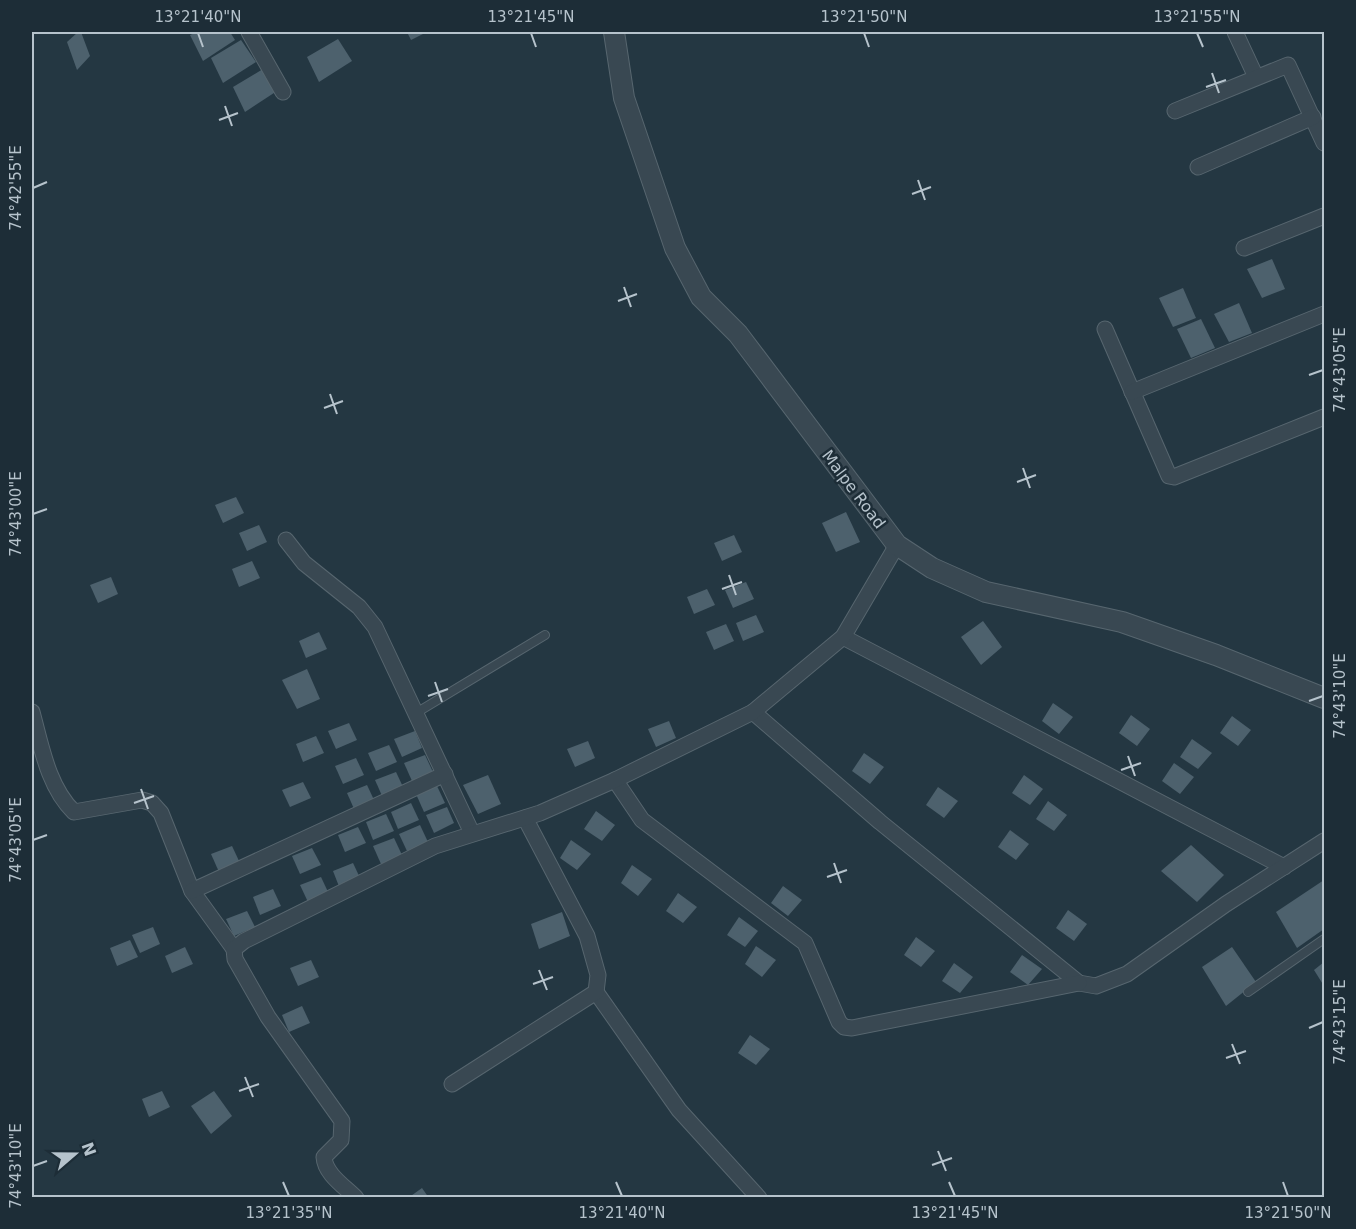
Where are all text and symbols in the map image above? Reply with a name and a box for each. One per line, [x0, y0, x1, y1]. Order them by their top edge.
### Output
text: 13°21'40"N [154, 8, 242, 26]
text: 13°21'45"N [487, 8, 575, 26]
text: 13°21'50"N [820, 8, 908, 26]
text: 13°21'55"N [1153, 8, 1241, 26]
text: 74°42'55"E [7, 145, 25, 231]
text: 74°43'05"E [1331, 327, 1349, 413]
street label: Malpe Road [818, 446, 889, 532]
text: 74°43'00"E [7, 471, 25, 557]
text: 74°43'10"E [1331, 653, 1349, 739]
text: 74°43'05"E [7, 797, 25, 883]
text: 74°43'15"E [1331, 979, 1349, 1065]
text: 74°43'10"E [7, 1123, 25, 1209]
north arrow [45, 1124, 105, 1184]
text: N [77, 1139, 100, 1159]
text: 13°21'35"N [245, 1204, 333, 1222]
text: 13°21'40"N [578, 1204, 666, 1222]
text: 13°21'45"N [911, 1204, 999, 1222]
text: 13°21'50"N [1244, 1204, 1332, 1222]

